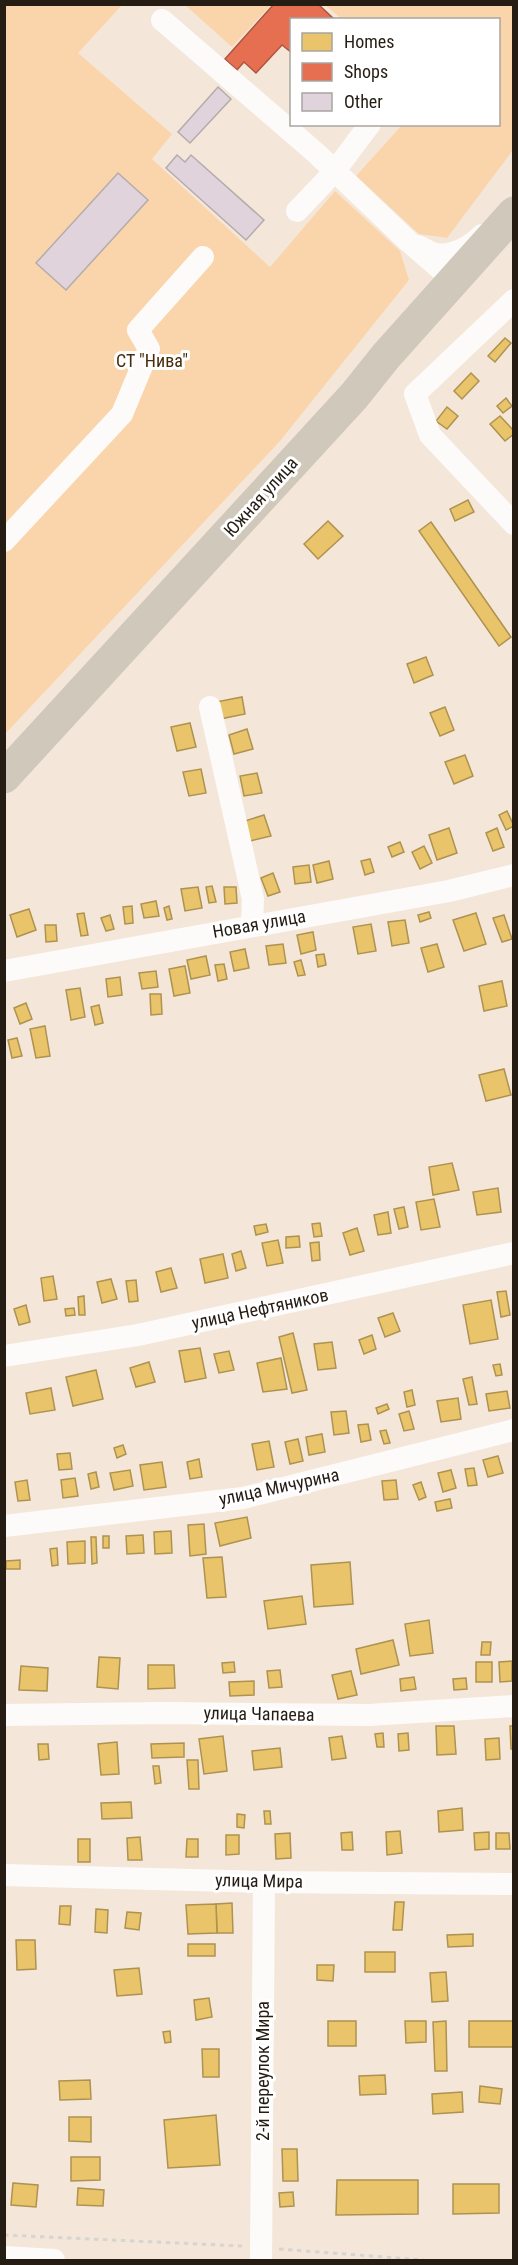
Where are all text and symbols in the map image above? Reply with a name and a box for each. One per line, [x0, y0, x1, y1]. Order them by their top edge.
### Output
legend [290, 18, 500, 126]
text: Homes [344, 31, 394, 52]
text: Shops [344, 61, 388, 82]
text: Other [344, 91, 383, 112]
park label: СТ "Нива" [116, 350, 188, 371]
street label: Южная улица [219, 453, 302, 541]
street label: Новая улица [211, 905, 307, 942]
street label: улица Нефтяников [190, 1284, 330, 1333]
street label: улица Мичурина [217, 1464, 341, 1510]
street label: улица Чапаева [203, 1702, 315, 1725]
street label: улица Мира [215, 1869, 303, 1892]
street label: 2-й переулок Мира [252, 2001, 273, 2141]

